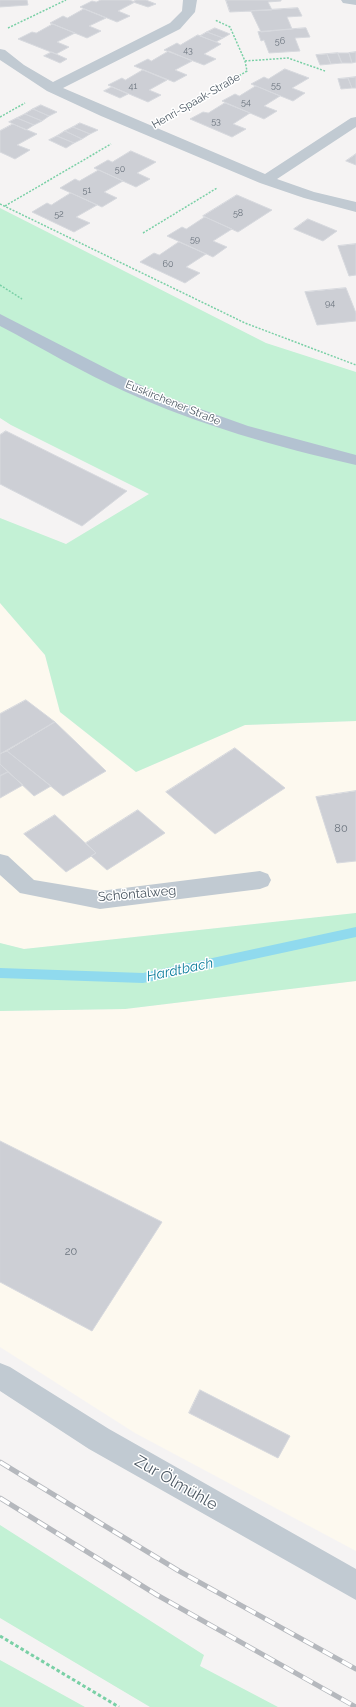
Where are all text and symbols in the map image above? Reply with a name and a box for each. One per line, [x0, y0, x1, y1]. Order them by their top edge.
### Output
house number: 56 [275, 36, 285, 46]
house number: 43 [183, 45, 193, 55]
street label: Henri-Spaak-Straße [149, 70, 243, 132]
house number: 55 [271, 80, 281, 90]
house number: 41 [129, 81, 137, 91]
house number: 54 [241, 97, 251, 107]
house number: 53 [211, 116, 221, 126]
house number: 50 [115, 164, 125, 174]
house number: 51 [83, 185, 91, 195]
house number: 58 [233, 208, 243, 218]
house number: 52 [54, 209, 64, 219]
house number: 59 [190, 234, 200, 244]
house number: 60 [163, 259, 173, 269]
house number: 94 [325, 298, 335, 308]
street label: Euskirchener Straße [124, 378, 222, 428]
house number: 80 [334, 822, 348, 836]
street label: Schöntalweg [97, 883, 177, 905]
water label: Hardtbach [145, 955, 215, 985]
house number: 20 [65, 1245, 77, 1259]
street label: Zur Ölmühle [131, 1452, 221, 1514]

